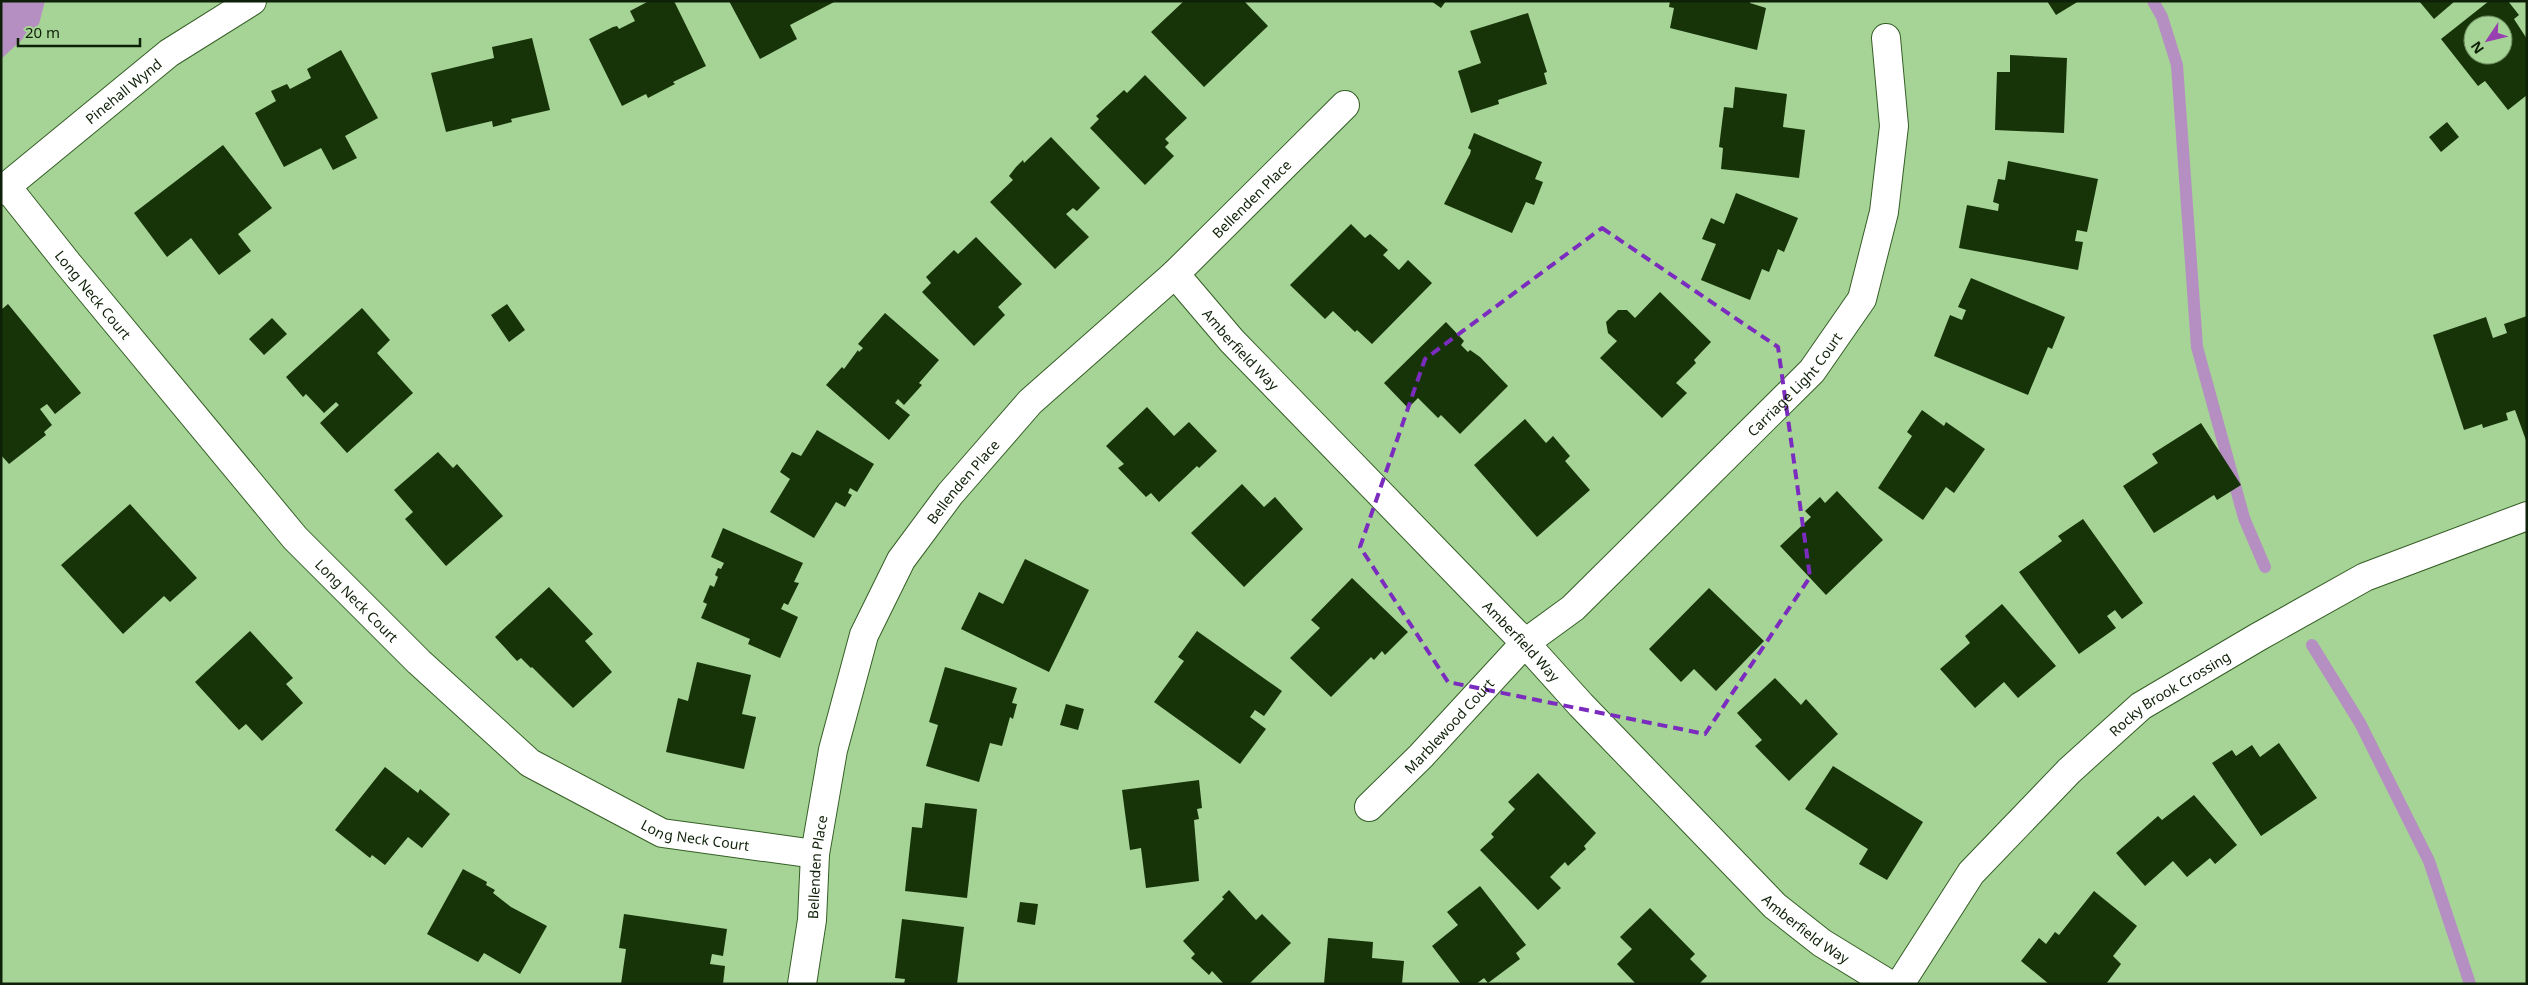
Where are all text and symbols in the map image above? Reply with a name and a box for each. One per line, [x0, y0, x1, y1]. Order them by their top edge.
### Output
scale bar [18, 15, 140, 47]
north arrow [2463, 15, 2513, 65]
text: 20 m [25, 22, 60, 42]
text: N [2466, 38, 2488, 58]
street label: Pinehall Wynd [81, 54, 165, 128]
street label: Bellenden Place [1207, 155, 1295, 242]
street label: Long Neck Court [51, 246, 136, 343]
street label: Amberfield Way [1199, 304, 1284, 394]
street label: Carriage Light Court [1743, 328, 1846, 440]
street label: Bellenden Place [922, 435, 1003, 527]
street label: Long Neck Court [312, 555, 403, 646]
street label: Amberfield Way [1479, 596, 1565, 686]
street label: Rocky Brook Crossing [2105, 646, 2234, 740]
street label: Marblewood Court [1400, 674, 1498, 777]
street label: Long Neck Court [638, 814, 751, 854]
street label: Bellenden Place [803, 814, 831, 919]
street label: Amberfield Way [1759, 889, 1854, 968]

